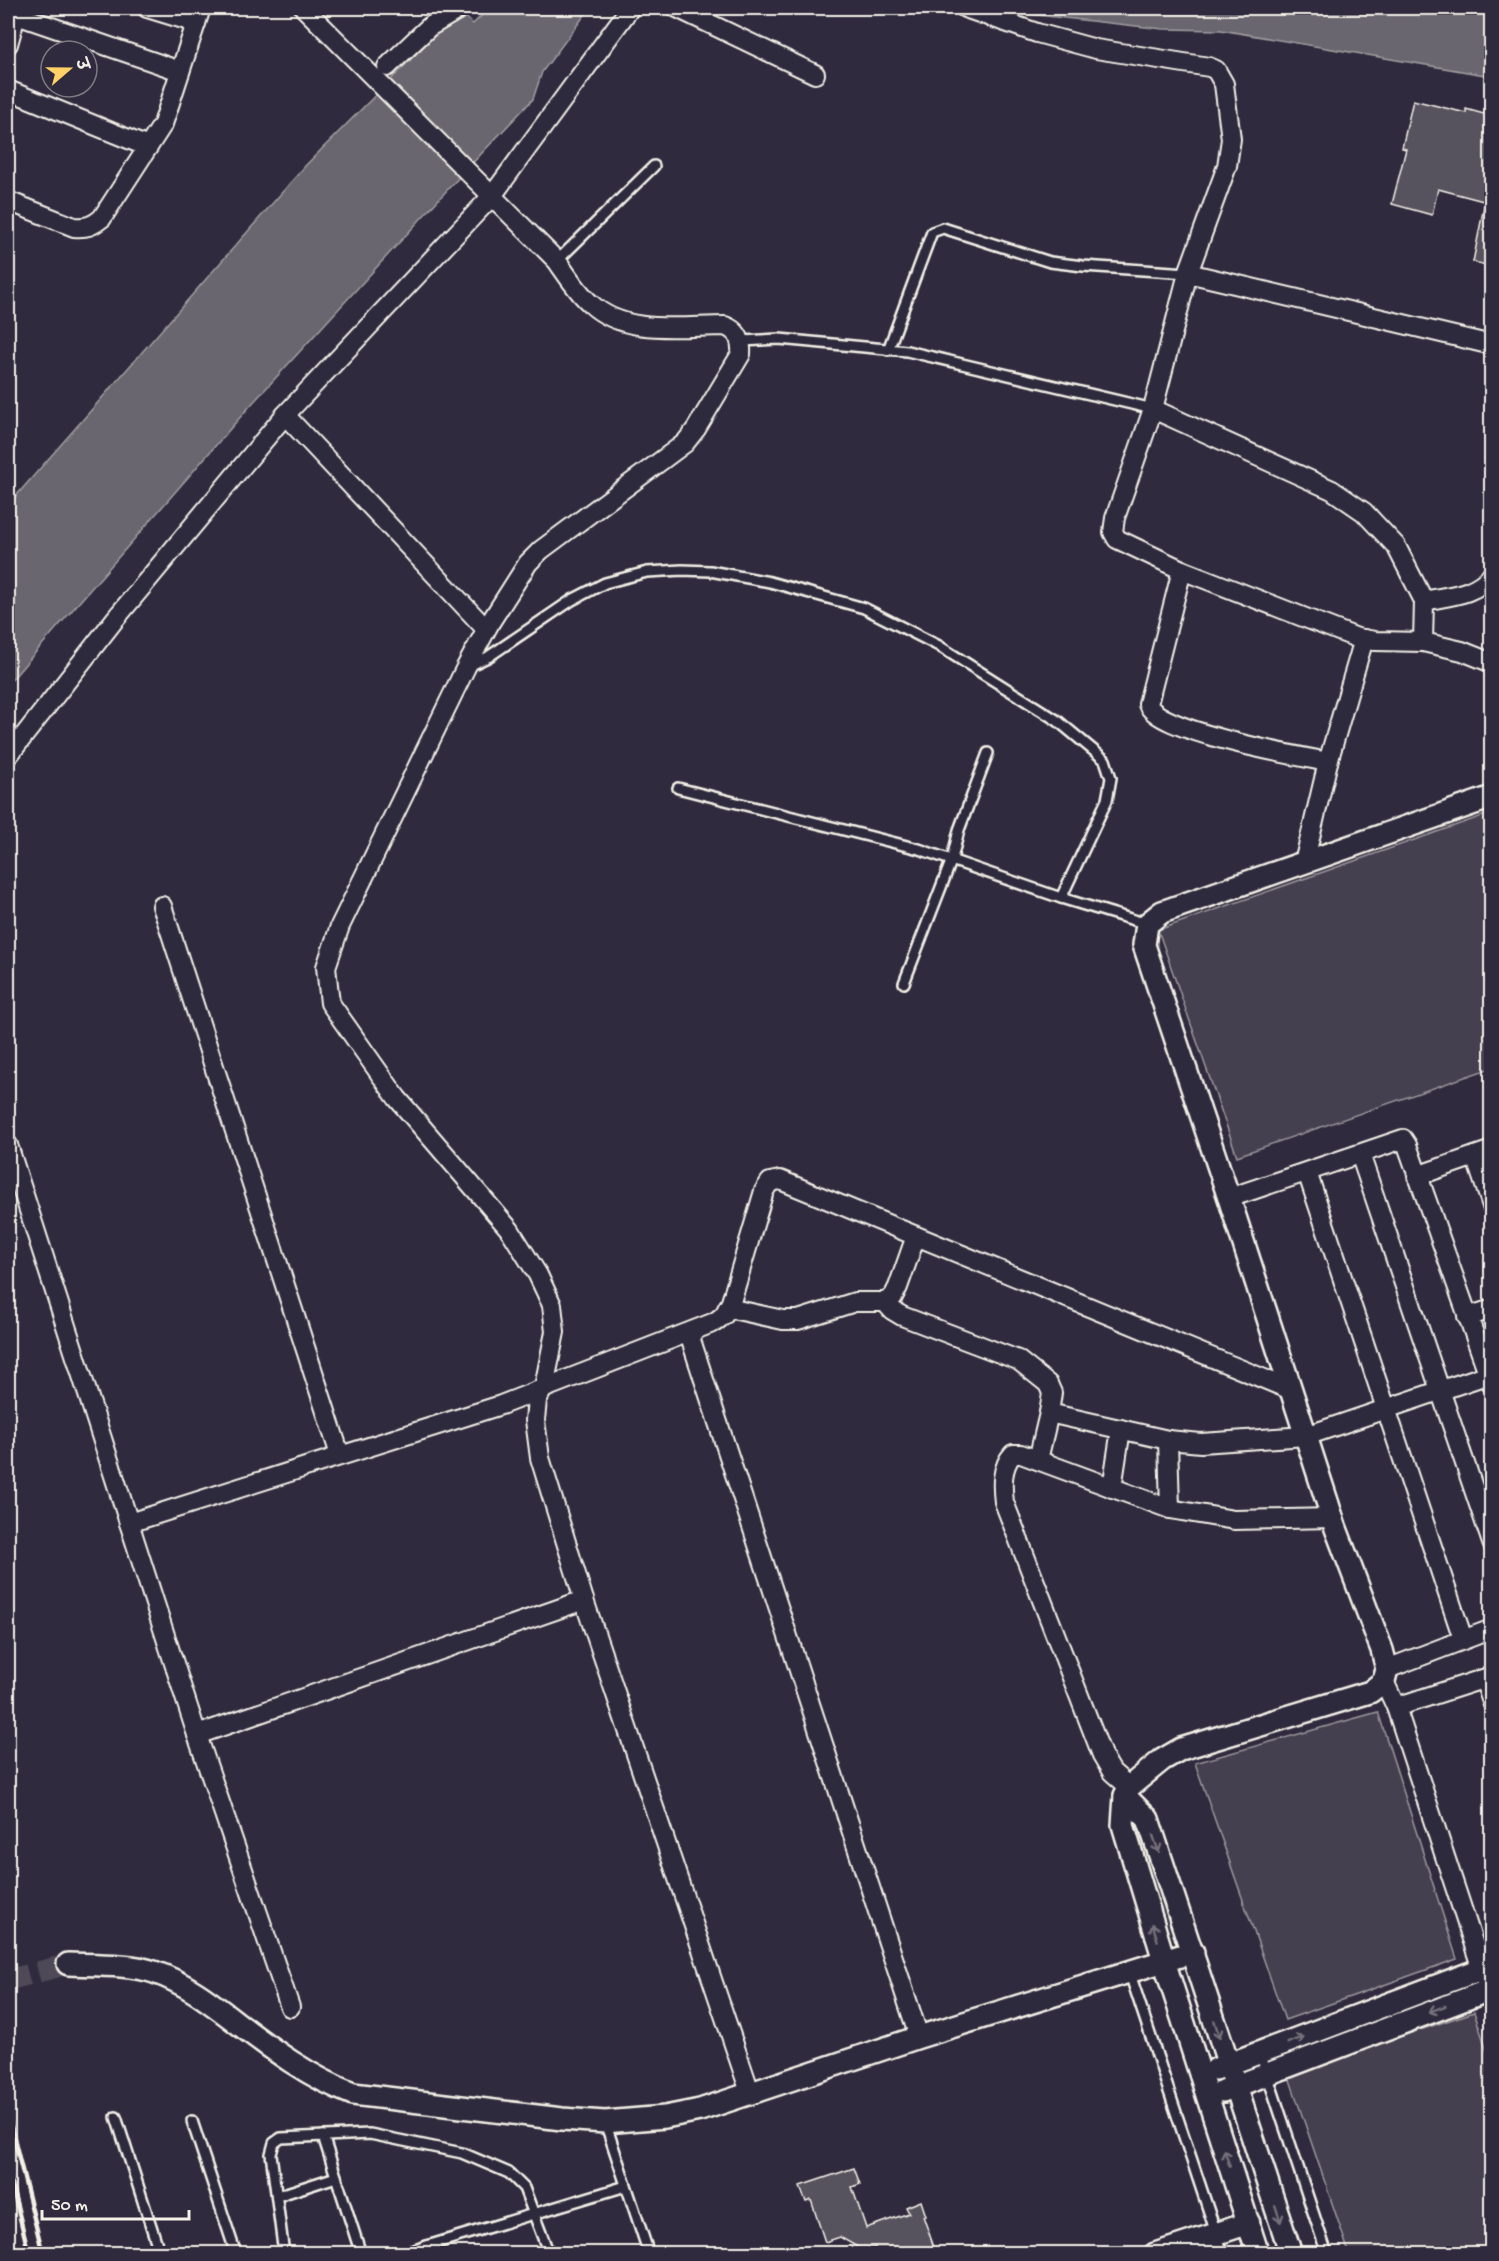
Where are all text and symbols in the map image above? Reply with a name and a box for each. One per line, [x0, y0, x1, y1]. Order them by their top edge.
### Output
north arrow [39, 39, 99, 99]
text: उ [68, 55, 91, 75]
one-way arrow [1152, 1834, 1163, 1853]
one-way arrow [1149, 1923, 1160, 1942]
one-way arrow [1428, 2004, 1447, 2015]
one-way arrow [1213, 2019, 1224, 2038]
one-way arrow [1286, 2034, 1305, 2045]
one-way arrow [1220, 2149, 1231, 2168]
scale bar [42, 2183, 189, 2221]
text: 50 m [51, 2196, 88, 2217]
one-way arrow [1273, 2204, 1284, 2223]

